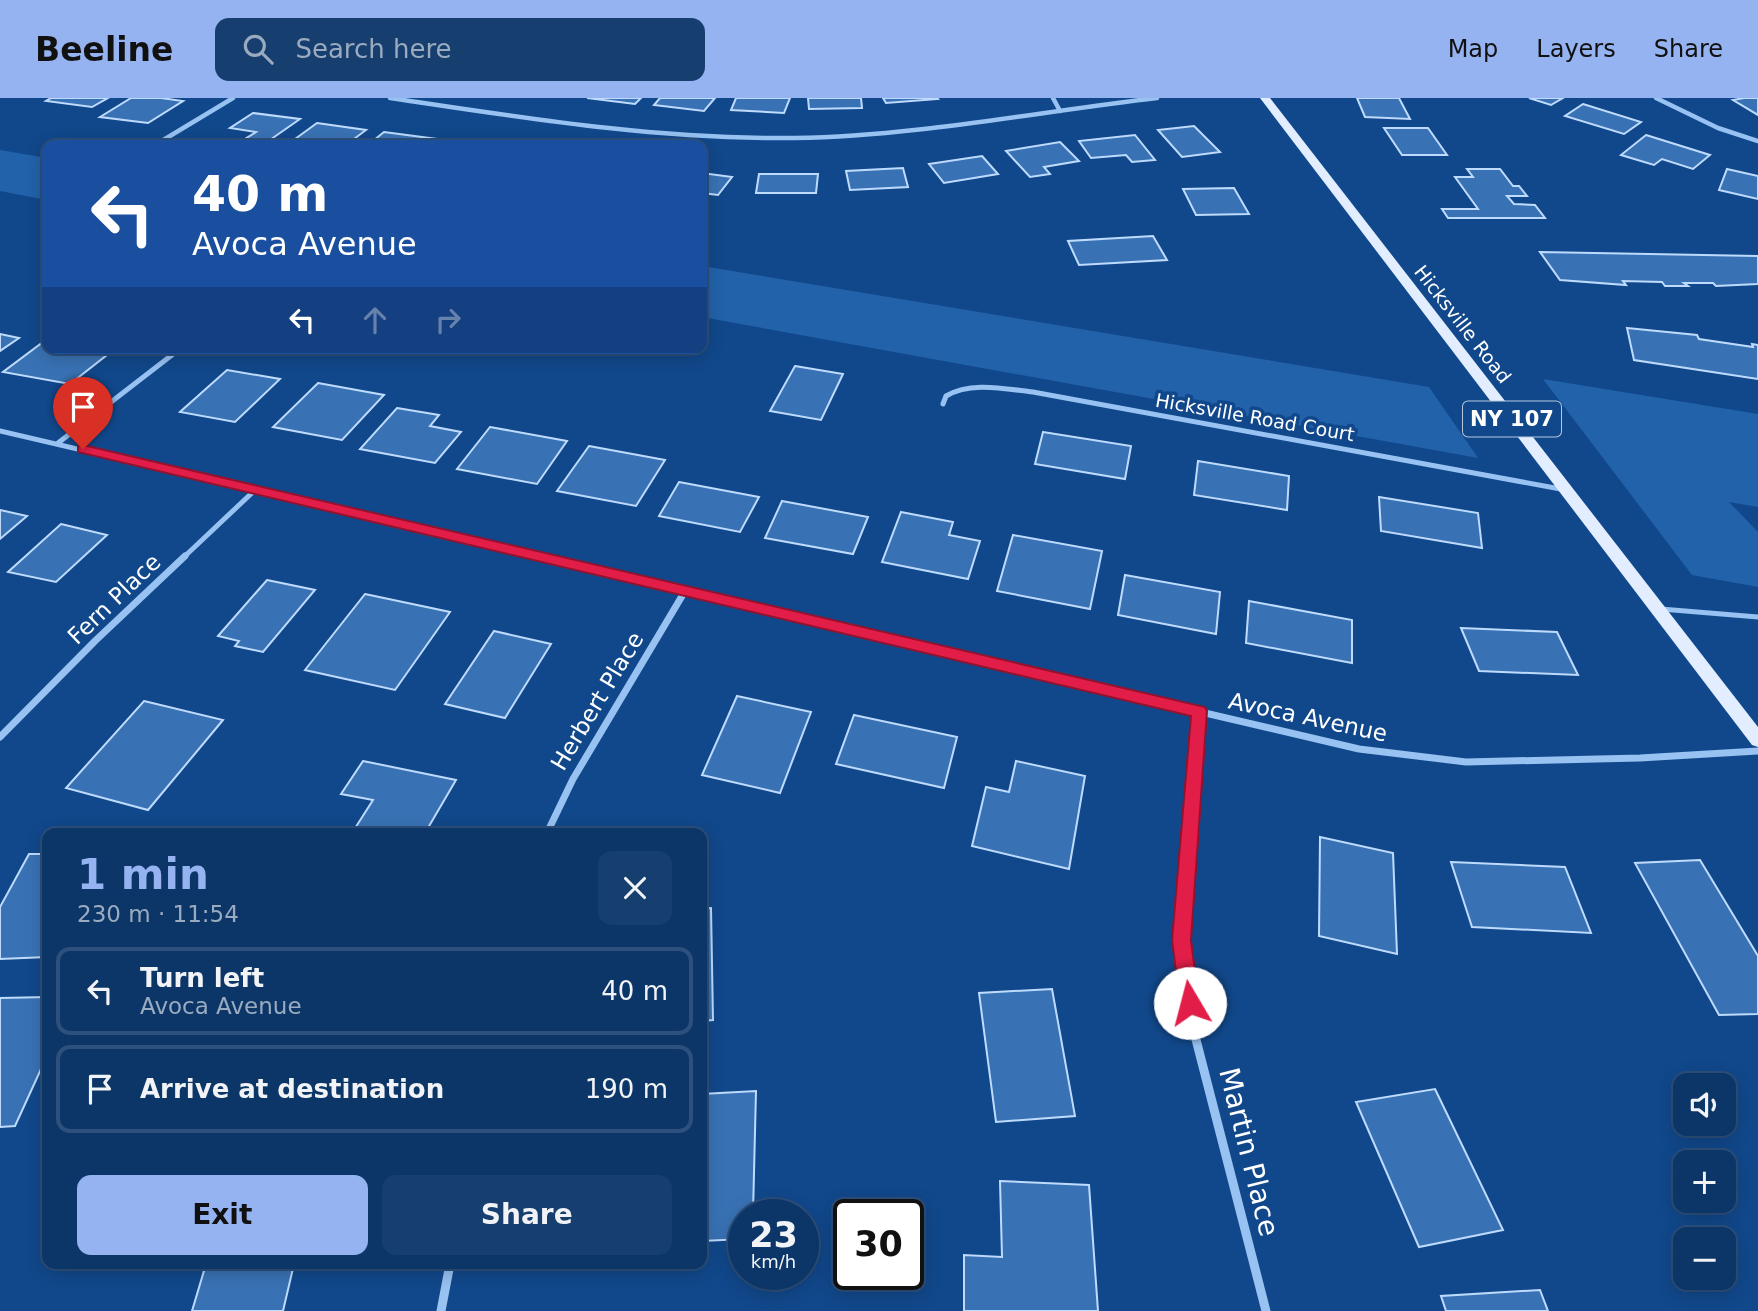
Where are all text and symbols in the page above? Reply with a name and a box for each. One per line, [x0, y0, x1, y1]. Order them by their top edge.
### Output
search box [215, 18, 705, 81]
text: Beeline [35, 30, 173, 69]
icon: search [239, 30, 277, 68]
text: Search here [295, 34, 452, 64]
text: Map [1448, 35, 1498, 63]
text: Layers [1536, 35, 1616, 63]
text: Share [1654, 35, 1723, 63]
text: 40 m [192, 166, 328, 223]
icon: left [77, 168, 168, 259]
text: Avoca Avenue [192, 225, 417, 263]
street label: Hicksville Road [1410, 261, 1516, 387]
icon: left [283, 301, 321, 339]
icon: ahead [356, 301, 394, 339]
icon: right [429, 301, 467, 339]
pin [53, 377, 113, 449]
icon: arrive [64, 388, 102, 426]
street label: Hicksville Road Court [1154, 389, 1356, 445]
road number: NY 107 [1463, 402, 1561, 436]
street label: Fern Place [62, 549, 166, 649]
street label: Herbert Place [546, 627, 648, 775]
street label: Avoca Avenue [1226, 687, 1390, 747]
text: 1 min [77, 850, 209, 899]
button: close [598, 851, 672, 925]
text: 230 m · 11:54 [77, 901, 239, 927]
text: Turn left [140, 963, 264, 993]
position arrow [1153, 966, 1227, 1040]
icon: left [81, 972, 119, 1010]
text: 40 m [601, 976, 668, 1006]
text: Avoca Avenue [140, 993, 302, 1019]
street label: Martin Place [1212, 1064, 1286, 1240]
icon: arrive [81, 1070, 119, 1108]
map controls [1673, 1073, 1736, 1290]
button: sound [1673, 1073, 1736, 1136]
text: Arrive at destination [140, 1074, 444, 1104]
text: 190 m [585, 1074, 668, 1104]
button: + [1673, 1150, 1736, 1213]
button: Exit [77, 1175, 368, 1255]
button: Share [382, 1175, 672, 1255]
speed limit sign: 30 [833, 1199, 924, 1290]
text: 23 [749, 1215, 798, 1255]
button: − [1673, 1227, 1736, 1290]
text: km/h [751, 1251, 796, 1272]

